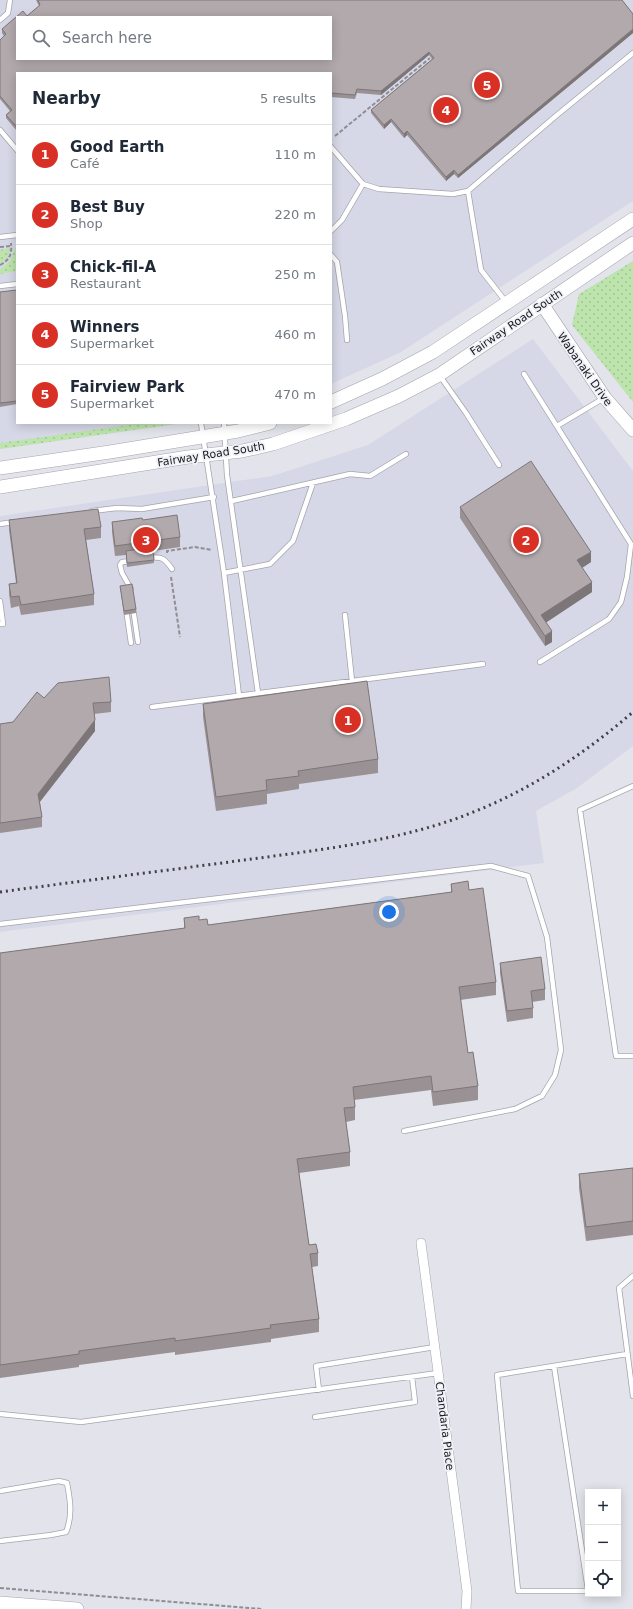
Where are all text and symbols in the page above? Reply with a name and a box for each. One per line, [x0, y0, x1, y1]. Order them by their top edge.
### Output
search box [16, 16, 332, 60]
icon: search [30, 27, 52, 49]
text: Search here [62, 29, 152, 47]
pin: 5 [474, 70, 500, 100]
text: Nearby [32, 88, 101, 108]
text: 5 results [260, 91, 316, 106]
pin: 4 [433, 95, 459, 125]
text: Good Earth [70, 138, 165, 156]
text: 1 [40, 147, 50, 162]
text: 110 m [274, 147, 316, 162]
text: Café [70, 156, 100, 171]
text: Best Buy [70, 198, 145, 216]
text: 2 [40, 207, 50, 222]
text: 220 m [274, 207, 316, 222]
text: Shop [70, 216, 103, 231]
text: Chick-fil-A [70, 258, 156, 276]
text: 3 [40, 267, 50, 282]
text: 250 m [274, 267, 316, 282]
text: Restaurant [70, 276, 141, 291]
street label: Fairway Road South [468, 287, 565, 358]
text: Winners [70, 318, 140, 336]
text: 4 [40, 327, 50, 342]
text: 460 m [274, 327, 316, 342]
street label: Wabanaki Drive [554, 330, 615, 409]
text: Supermarket [70, 336, 154, 351]
text: Fairview Park [70, 378, 184, 396]
text: 5 [40, 387, 50, 402]
text: 470 m [274, 387, 316, 402]
text: Supermarket [70, 396, 154, 411]
street label: Fairway Road South [157, 440, 266, 469]
pin: 3 [133, 525, 159, 555]
pin: 2 [513, 525, 539, 555]
pin: 1 [335, 705, 361, 735]
your location [379, 902, 399, 922]
street label: Chandaria Place [433, 1381, 456, 1471]
map controls [585, 1489, 621, 1597]
button: + [585, 1489, 621, 1525]
button: − [585, 1525, 621, 1561]
button: locate [585, 1561, 621, 1597]

